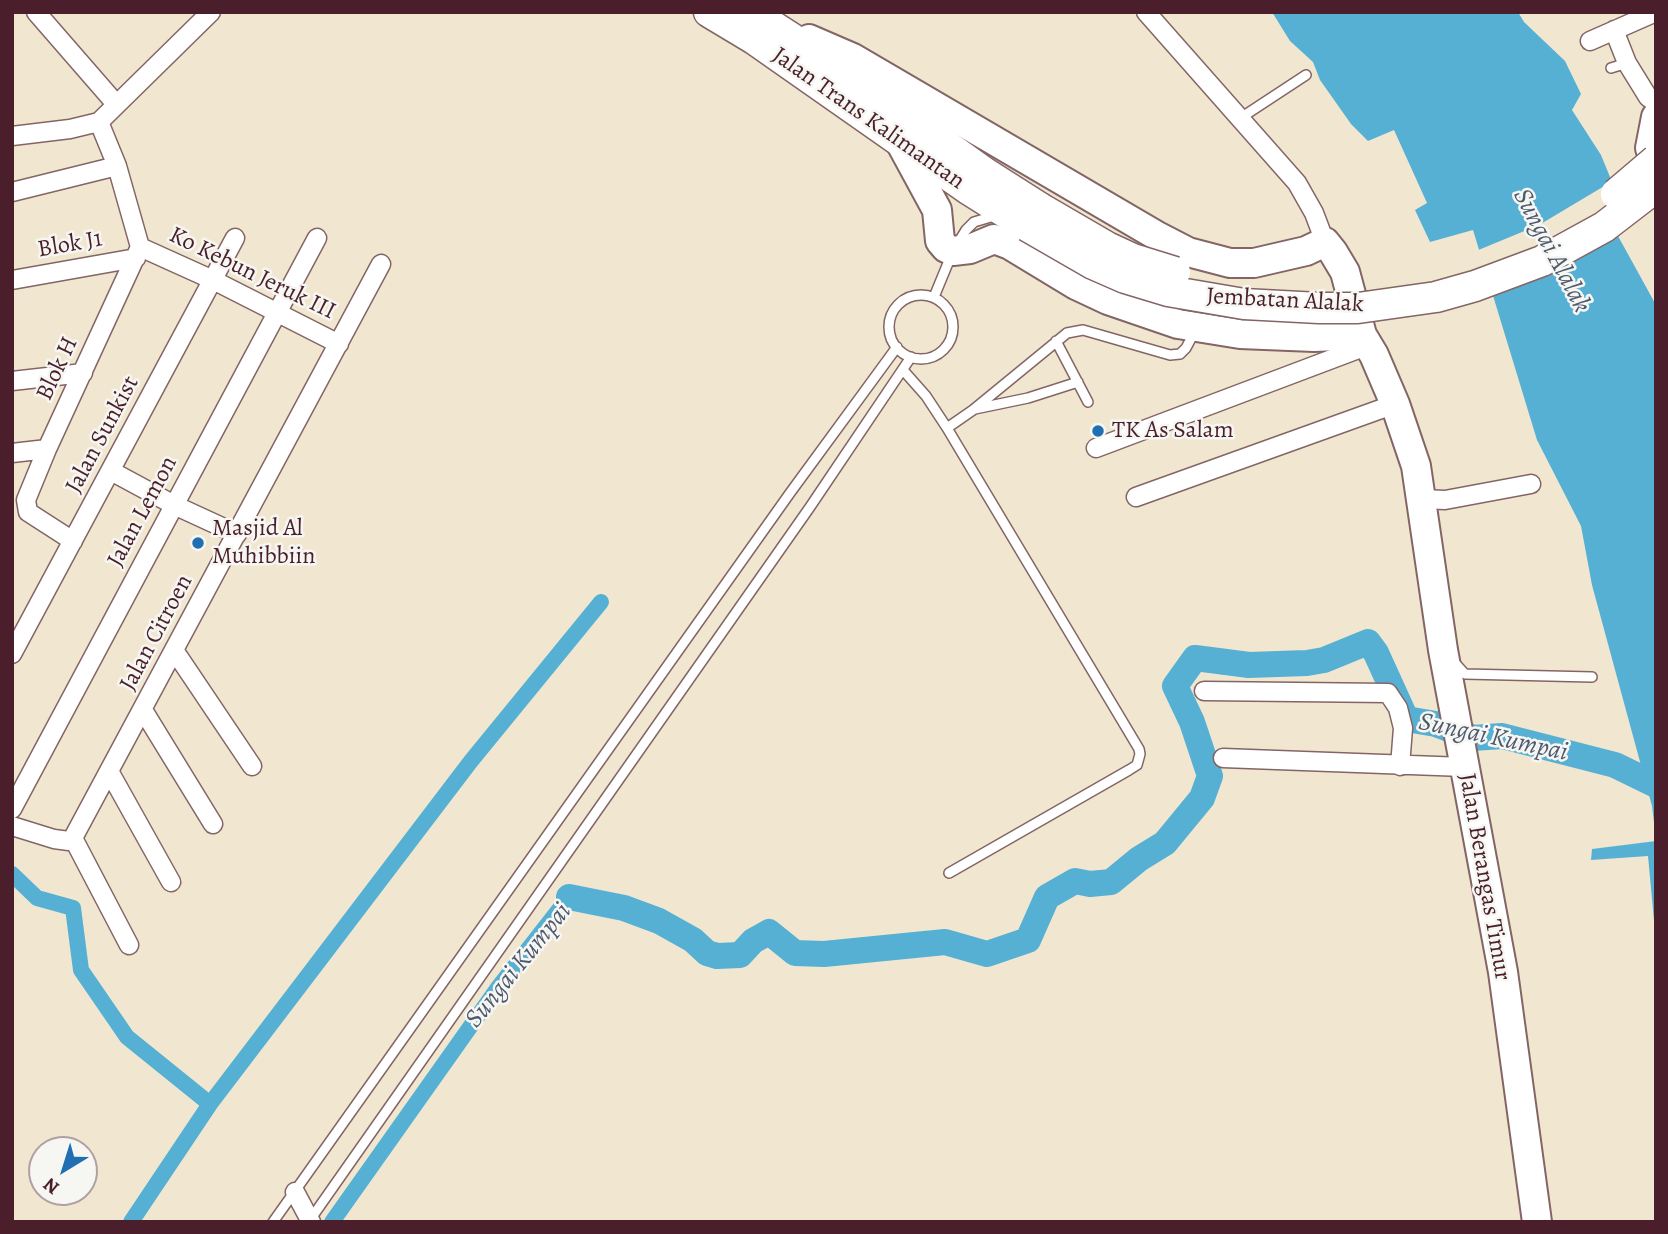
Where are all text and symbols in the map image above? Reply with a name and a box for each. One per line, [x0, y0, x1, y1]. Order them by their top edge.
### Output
street label: Jalan Trans Kalimantan [766, 42, 970, 196]
water label: Sungai Alalak [1505, 184, 1597, 318]
street label: Ko Kebun Jeruk III [164, 221, 340, 327]
street label: Blok J1 [36, 225, 104, 265]
street label: Jembatan Alalak [1206, 282, 1364, 320]
street label: Blok H [31, 333, 85, 405]
street label: Jalan Sunkist [60, 372, 146, 498]
place label: TK As Salam [1112, 417, 1234, 445]
marker: TK As Salam [1090, 423, 1106, 439]
street label: Jalan Lemon [102, 452, 184, 572]
place label: Masjid Al Muhibbiin [212, 515, 315, 571]
marker: Masjid Al Muhibbiin [190, 535, 206, 551]
street label: Jalan Citroen [114, 570, 200, 696]
water label: Sungai Kumpai [1416, 707, 1570, 769]
street label: Jalan Berangas Timur [1452, 771, 1516, 983]
water label: Sungai Kumpai [459, 897, 579, 1035]
north arrow [28, 1136, 98, 1206]
text: N [38, 1171, 65, 1200]

